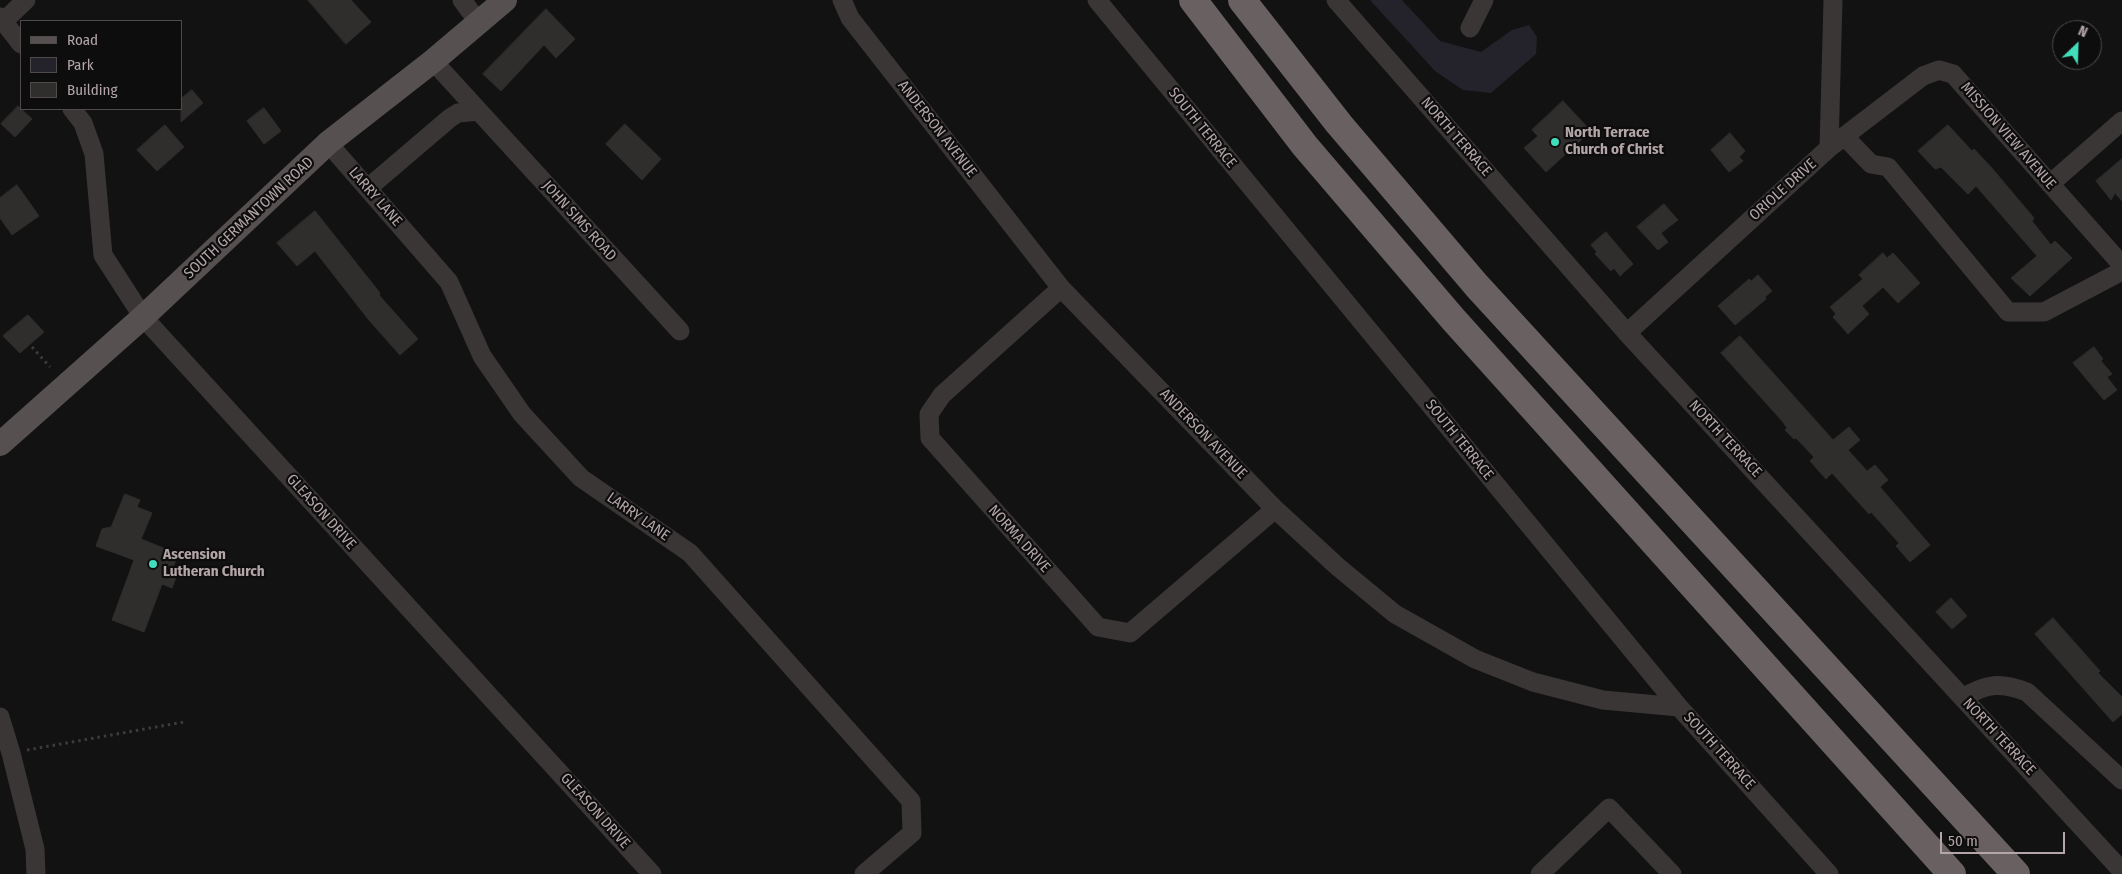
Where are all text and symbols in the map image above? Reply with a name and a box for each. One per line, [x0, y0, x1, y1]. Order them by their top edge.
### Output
legend [20, 20, 182, 110]
north arrow [2052, 20, 2102, 70]
text: N [2076, 22, 2090, 41]
text: Road [67, 31, 98, 49]
text: Park [67, 56, 94, 74]
street label: ANDERSON AVENUE [894, 77, 980, 181]
street label: MISSION VIEW AVENUE [1957, 79, 2059, 193]
text: Building [67, 81, 118, 99]
street label: SOUTH TERRACE [1164, 84, 1240, 172]
street label: NORTH TERRACE [1417, 94, 1495, 180]
place label: North Terrace Church of Christ [1565, 124, 1664, 159]
marker: North Terrace Church of Christ [1549, 136, 1561, 148]
street label: SOUTH GERMANTOWN ROAD [181, 153, 317, 283]
street label: ORIOLE DRIVE [1746, 155, 1820, 225]
street label: LARRY LANE [345, 164, 405, 230]
street label: JOHN SIMS ROAD [538, 177, 620, 265]
street label: ANDERSON AVENUE [1156, 385, 1250, 483]
street label: SOUTH TERRACE [1421, 396, 1497, 484]
street label: NORTH TERRACE [1685, 397, 1765, 481]
street label: GLEASON DRIVE [282, 471, 360, 553]
street label: LARRY LANE [603, 489, 673, 545]
street label: NORMA DRIVE [984, 502, 1054, 576]
place label: Ascension Lutheran Church [163, 546, 265, 581]
marker: Ascension Lutheran Church [147, 558, 159, 570]
street label: NORTH TERRACE [1959, 695, 2039, 779]
street label: SOUTH TERRACE [1680, 709, 1758, 793]
street label: GLEASON DRIVE [556, 770, 634, 852]
scale bar [1942, 822, 2067, 854]
text: 50 m [1948, 832, 1978, 850]

